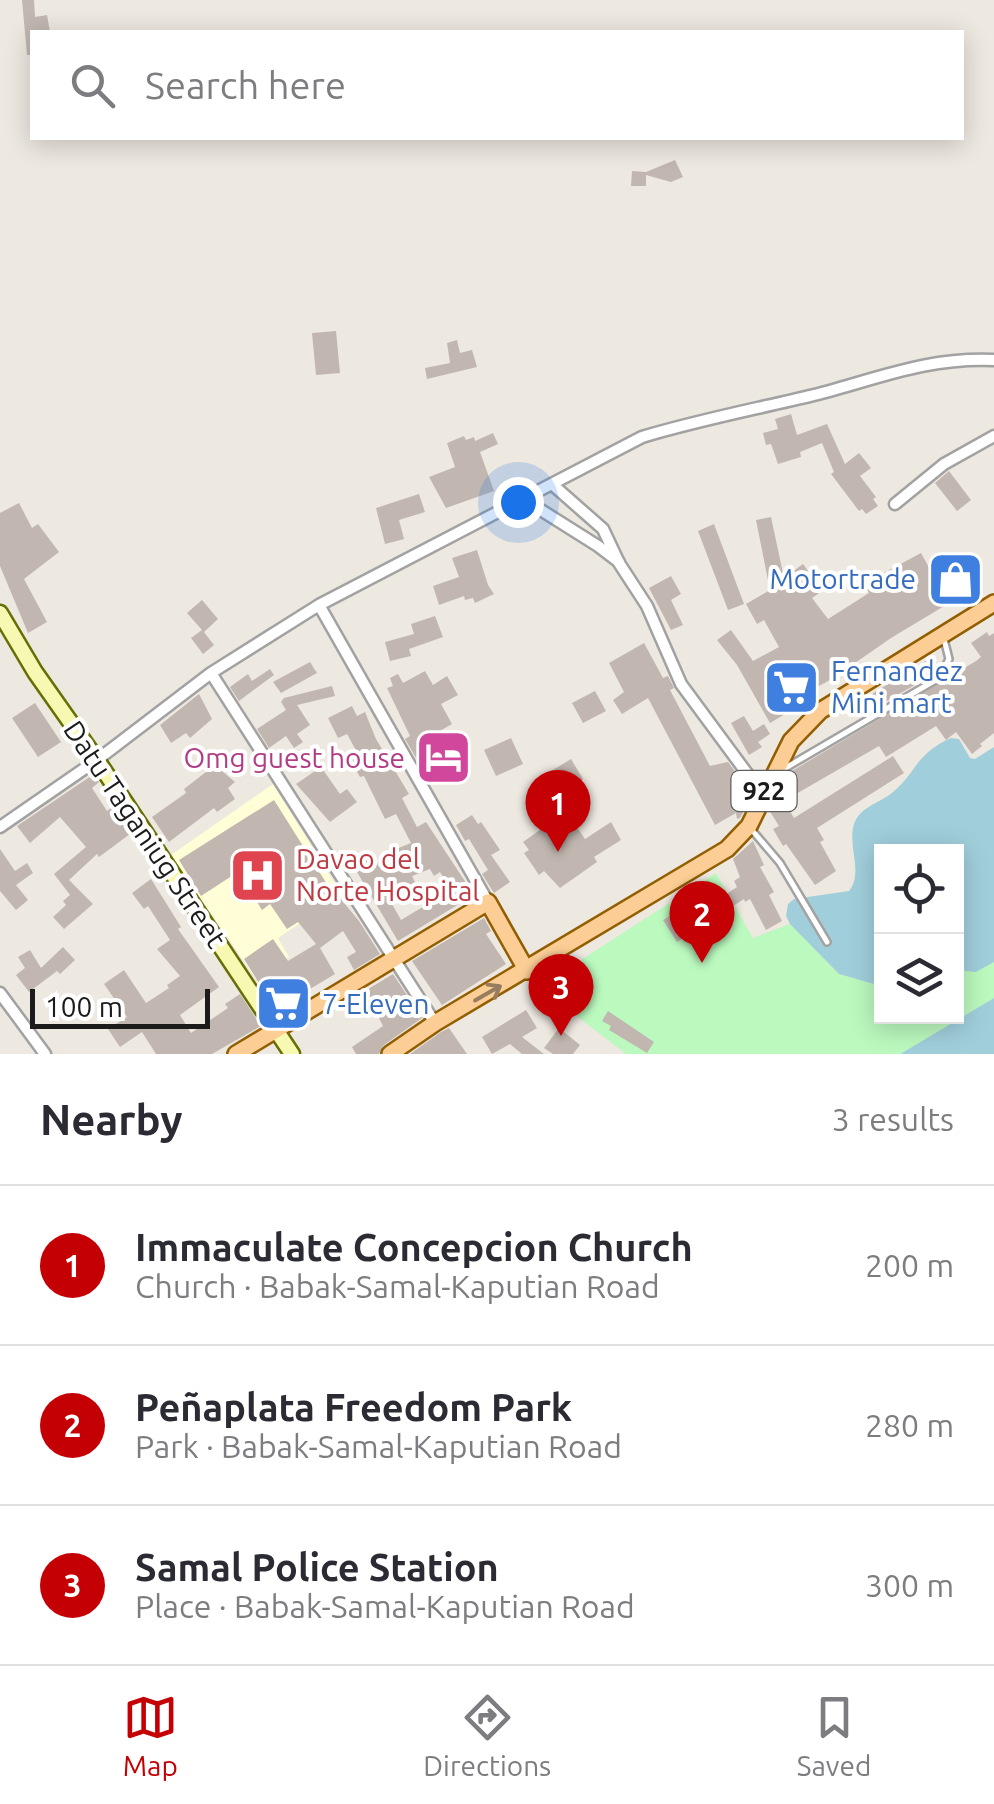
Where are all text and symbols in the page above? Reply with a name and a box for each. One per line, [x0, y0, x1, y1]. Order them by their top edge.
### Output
search box [30, 30, 964, 140]
icon: search [65, 58, 120, 113]
text: Search here [145, 64, 346, 106]
your location [493, 477, 544, 528]
shop icon: Motortrade [925, 549, 985, 609]
place label: Motortrade [770, 563, 916, 594]
place label: Fernandez Mini mart [831, 655, 963, 718]
supermarket icon: Fernandez Mini mart [762, 657, 822, 717]
street label: Datu Taganiug Street [58, 715, 233, 953]
hotel icon: Omg guest house [414, 728, 474, 788]
place label: Omg guest house [184, 742, 405, 773]
pin: 1 [526, 770, 590, 852]
road number: 922 [732, 771, 796, 811]
place label: Davao del Norte Hospital [296, 843, 480, 906]
map controls [874, 844, 964, 1024]
button: locate [874, 844, 964, 934]
hospital icon: Davao del Norte Hospital [227, 845, 287, 905]
pin: 2 [670, 880, 734, 963]
button: layers [874, 934, 964, 1024]
pin: 3 [528, 954, 594, 1036]
supermarket icon: 7-Eleven [253, 974, 313, 1034]
one-way arrow [473, 983, 502, 1003]
scale bar [30, 984, 210, 1028]
place label: 7-Eleven [322, 988, 429, 1019]
text: 100 m [45, 991, 123, 1022]
text: Nearby [40, 1096, 183, 1143]
text: 3 results [832, 1101, 954, 1137]
text: Immaculate Concepcion Church [135, 1226, 693, 1268]
text: 1 [63, 1247, 82, 1283]
text: 200 m [865, 1247, 954, 1283]
text: Church · Babak-Samal-Kaputian Road [135, 1268, 660, 1304]
text: Peñaplata Freedom Park [135, 1386, 572, 1428]
text: 2 [63, 1407, 82, 1443]
text: 280 m [865, 1407, 954, 1443]
text: Park · Babak-Samal-Kaputian Road [135, 1428, 622, 1464]
text: Samal Police Station [135, 1546, 499, 1588]
text: 3 [63, 1567, 82, 1603]
text: 300 m [865, 1567, 954, 1603]
text: Place · Babak-Samal-Kaputian Road [135, 1588, 635, 1624]
tab: Map [123, 1690, 178, 1781]
tab: Directions [423, 1690, 551, 1781]
tab: Saved [797, 1690, 871, 1781]

